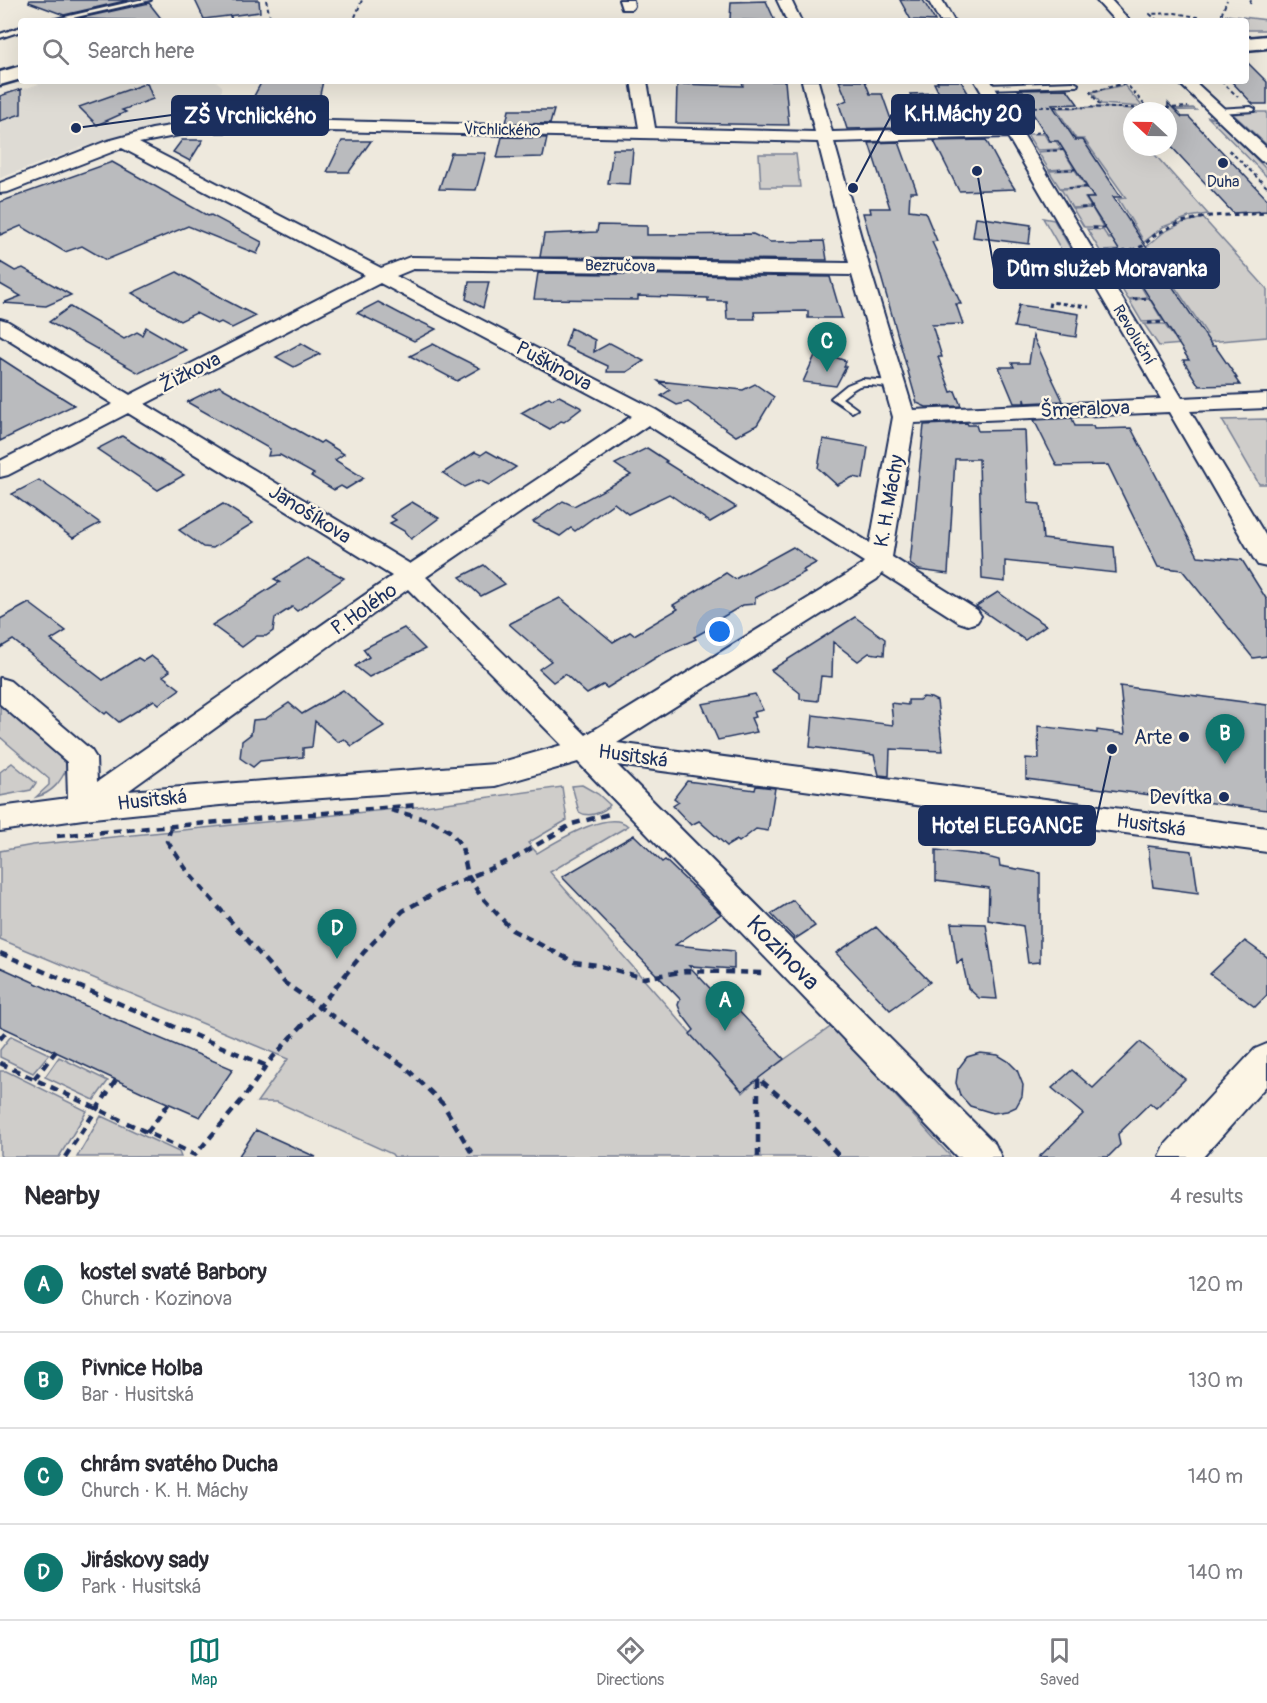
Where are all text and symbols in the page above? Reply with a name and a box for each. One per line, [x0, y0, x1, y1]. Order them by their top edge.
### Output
search box [18, 18, 1249, 84]
icon: search [39, 35, 72, 68]
text: Search here [87, 37, 194, 65]
callout: K.H.Máchy 20 [892, 95, 1034, 134]
callout: ZŠ Vrchlického [172, 96, 328, 135]
text: K.H.Máchy 20 [904, 101, 1022, 128]
text: ZŠ Vrchlického [184, 102, 317, 130]
north arrow [1123, 102, 1177, 156]
street label: Vrchlického [463, 119, 541, 141]
marker: Duha [1216, 156, 1230, 170]
place label: Duha [1207, 172, 1239, 192]
callout: Dům služeb Moravanka [994, 249, 1219, 288]
street label: Bezručova [585, 255, 655, 277]
text: Dům služeb Moravanka [1006, 256, 1208, 283]
street label: Revoluční [1108, 301, 1160, 369]
pin: C [808, 322, 846, 372]
street label: Puškinova [512, 336, 596, 396]
street label: Žižkova [155, 346, 225, 398]
street label: Šmeralova [1040, 394, 1130, 423]
street label: K. H. Máchy [869, 452, 909, 549]
street label: Janošíkova [264, 479, 356, 549]
street label: P. Holého [326, 577, 402, 641]
your location [705, 617, 734, 646]
pin: B [1206, 714, 1244, 764]
place label: Arte [1134, 725, 1172, 750]
marker: Arte [1177, 730, 1191, 744]
street label: Husitská [597, 739, 669, 773]
street label: Husitská [116, 784, 188, 816]
place label: Devítka [1149, 785, 1212, 810]
marker: Devítka [1217, 790, 1231, 804]
callout: Hotel ELEGANCE [919, 806, 1095, 845]
street label: Husitská [1115, 808, 1187, 842]
text: Hotel ELEGANCE [931, 813, 1083, 840]
pin: D [318, 910, 356, 959]
street label: Kozinova [740, 910, 826, 996]
pin: A [706, 982, 744, 1031]
text: Nearby [24, 1180, 100, 1212]
text: 4 results [1170, 1184, 1243, 1209]
text: kostel svaté Barbory [81, 1258, 267, 1286]
text: A [37, 1272, 50, 1297]
text: 120 m [1188, 1272, 1243, 1297]
text: Church · Kozinova [81, 1286, 232, 1311]
text: Pivnice Holba [81, 1354, 203, 1382]
text: B [38, 1368, 49, 1393]
text: 130 m [1188, 1368, 1243, 1393]
text: Bar · Husitská [81, 1382, 194, 1407]
text: chrám svatého Ducha [81, 1450, 278, 1478]
text: C [37, 1464, 50, 1489]
text: 140 m [1188, 1464, 1243, 1489]
text: Church · K. H. Máchy [81, 1478, 248, 1503]
text: Jiráskovy sady [81, 1546, 209, 1574]
text: D [37, 1560, 50, 1585]
text: 140 m [1188, 1560, 1243, 1585]
text: Park · Husitská [81, 1574, 201, 1599]
tab: Map [188, 1634, 221, 1690]
tab: Directions [596, 1634, 664, 1690]
tab: Saved [1040, 1634, 1079, 1690]

